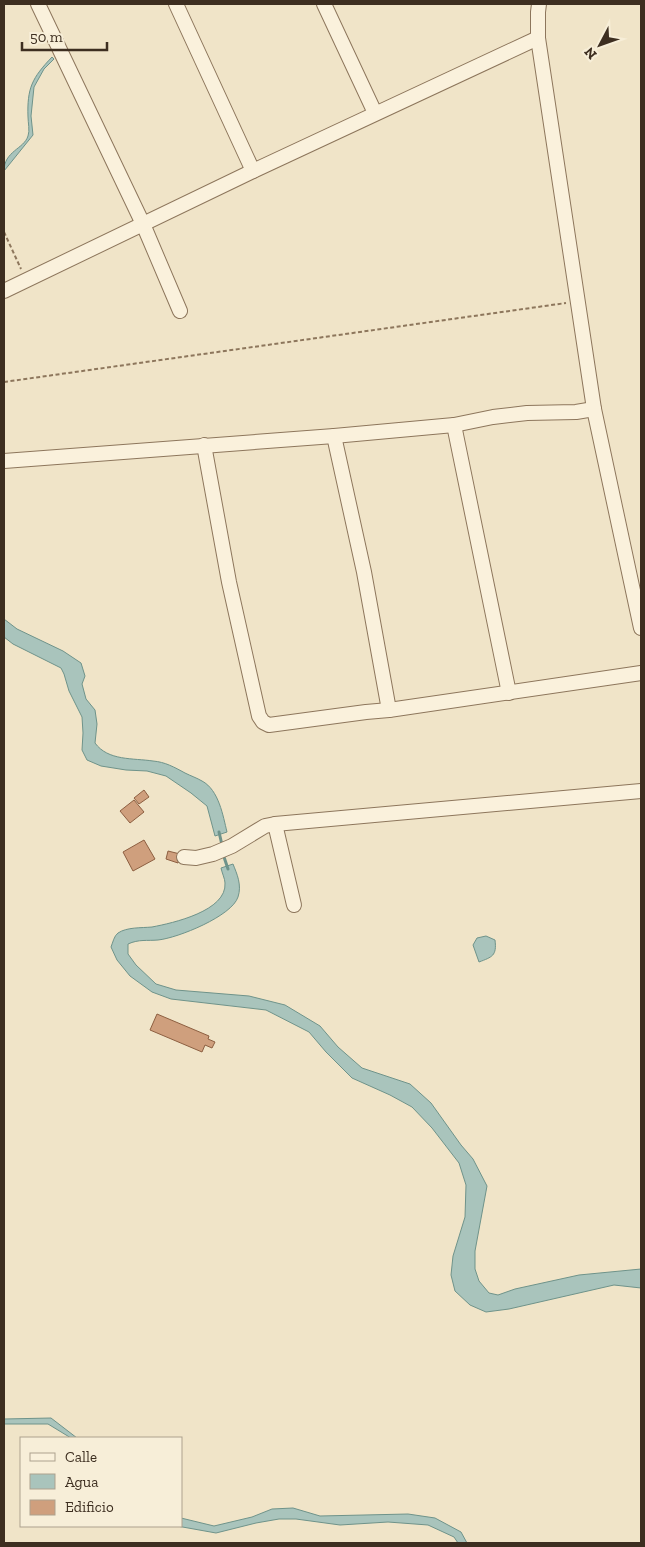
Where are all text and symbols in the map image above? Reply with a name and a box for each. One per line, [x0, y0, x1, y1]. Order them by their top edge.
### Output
scale bar [22, 20, 108, 52]
north arrow [575, 20, 625, 70]
text: 50 m [30, 28, 63, 46]
text: N [580, 43, 600, 63]
legend [20, 1437, 182, 1527]
text: Calle [65, 1448, 97, 1466]
text: Agua [65, 1473, 98, 1491]
text: Edificio [65, 1498, 114, 1516]

